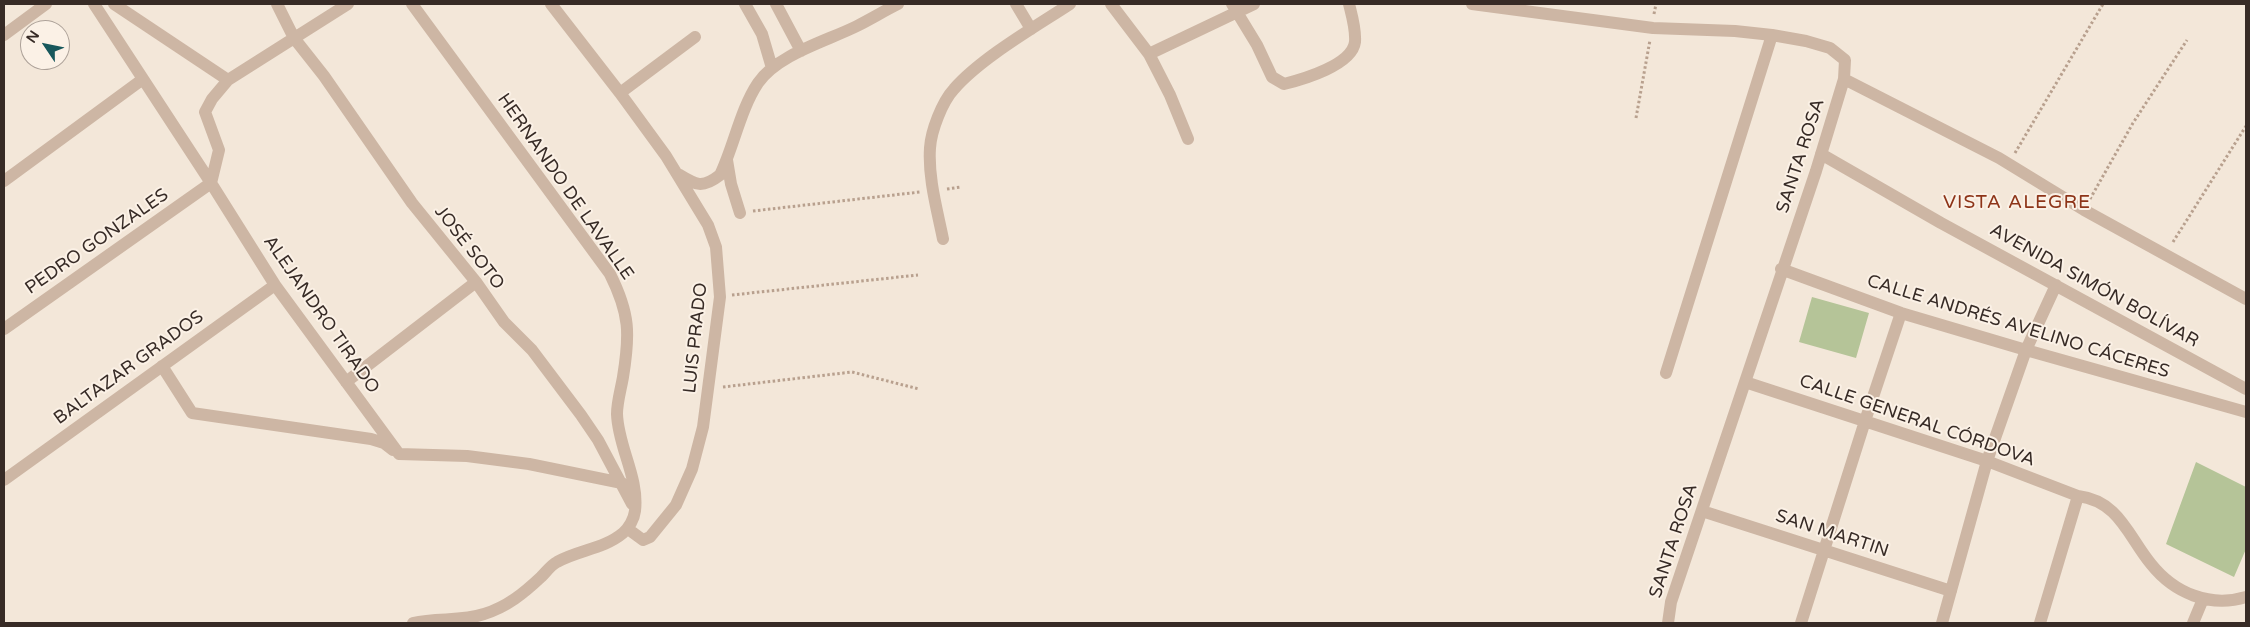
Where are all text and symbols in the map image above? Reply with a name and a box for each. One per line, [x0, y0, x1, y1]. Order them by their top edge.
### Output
north arrow [20, 20, 70, 70]
text: N [23, 27, 43, 46]
street label: HERNANDO DE LAVALLE [492, 90, 638, 284]
street label: SANTA ROSA [1772, 96, 1830, 216]
street label: PEDRO GONZALES [21, 184, 173, 300]
district label: VISTA ALEGRE [1941, 192, 2093, 214]
street label: JOSÉ SOTO [430, 202, 508, 294]
street label: AVENIDA SIMÓN BOLÍVAR [1986, 219, 2202, 353]
street label: ALEJANDRO TIRADO [258, 232, 384, 398]
street label: CALLE ANDRÉS AVELINO CÁCERES [1864, 271, 2172, 383]
street label: LUIS PRADO [679, 282, 713, 394]
street label: BALTAZAR GRADOS [50, 306, 208, 430]
street label: CALLE GENERAL CÓRDOVA [1796, 370, 2038, 472]
street label: SANTA ROSA [1645, 481, 1703, 601]
street label: SAN MARTIN [1773, 506, 1891, 562]

